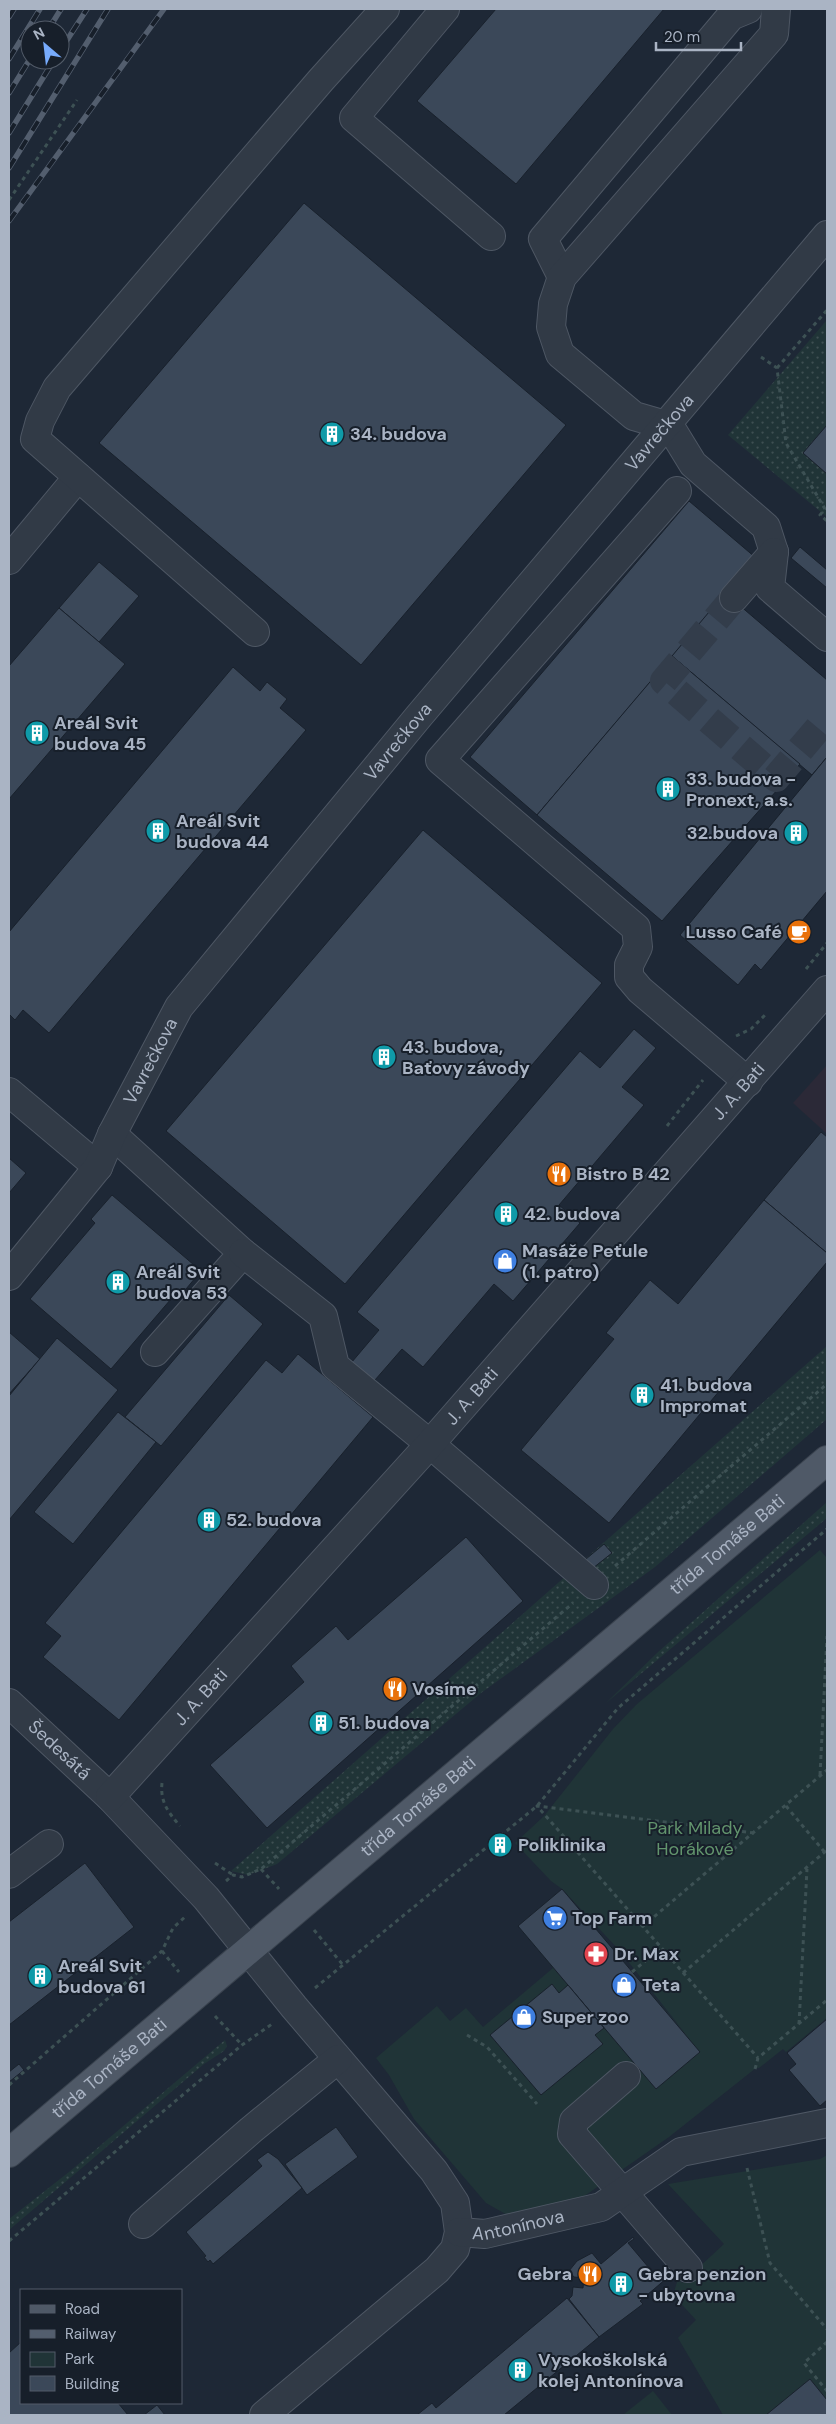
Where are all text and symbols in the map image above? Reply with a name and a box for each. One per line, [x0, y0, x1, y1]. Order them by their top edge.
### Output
north arrow [20, 20, 70, 70]
scale bar [656, 20, 741, 52]
text: N [30, 23, 48, 44]
text: 20 m [664, 27, 700, 47]
street label: Vavrečkova [620, 389, 699, 476]
building icon: 34. budova [319, 421, 345, 447]
place label: 34. budova [350, 422, 447, 446]
street label: Vavrečkova [358, 698, 437, 786]
place label: Areál Svit budova 45 [54, 711, 147, 756]
building icon: Areál Svit budova 45 [24, 720, 50, 746]
place label: 33. budova - Pronext, a.s. [686, 767, 796, 812]
building icon: 33. budova - Pronext, a.s. [655, 776, 681, 802]
place label: Areál Svit budova 44 [176, 809, 269, 854]
building icon: Areál Svit budova 44 [145, 818, 171, 844]
building icon: 32.budova [783, 820, 809, 846]
place label: 32.budova [687, 821, 778, 845]
cafe icon: Lusso Café [786, 919, 812, 945]
place label: Lusso Café [686, 920, 782, 944]
street label: Vavrečkova [118, 1014, 183, 1108]
place label: 43. budova, Baťovy závody [402, 1035, 530, 1080]
building icon: 43. budova, Baťovy závody [371, 1044, 397, 1070]
street label: J. A. Bati [707, 1057, 770, 1125]
restaurant icon: Bistro B 42 [546, 1161, 572, 1187]
place label: Bistro B 42 [576, 1162, 670, 1186]
building icon: 42. budova [493, 1201, 519, 1227]
place label: 42. budova [524, 1202, 620, 1226]
place label: Masáže Peťule (1. patro) [522, 1239, 649, 1284]
shop icon: Masáže Peťule (1. patro) [492, 1248, 518, 1274]
place label: Areál Svit budova 53 [136, 1260, 228, 1305]
building icon: Areál Svit budova 53 [105, 1269, 131, 1295]
street label: J. A. Bati [440, 1362, 504, 1430]
place label: 41. budova Impromat [660, 1373, 752, 1418]
building icon: 41. budova Impromat [629, 1382, 655, 1408]
street label: třída Tomáše Bati [664, 1489, 790, 1601]
building icon: 52. budova [196, 1507, 222, 1533]
place label: 52. budova [226, 1508, 322, 1532]
street label: J. A. Bati [169, 1663, 233, 1731]
restaurant icon: Vosíme [382, 1676, 408, 1702]
place label: Vosíme [412, 1677, 477, 1701]
building icon: 51. budova [308, 1710, 334, 1736]
place label: 51. budova [338, 1711, 430, 1735]
street label: Šedesátá [23, 1715, 96, 1785]
street label: třída Tomáše Bati [355, 1751, 481, 1862]
park label: Park Milady Horákové [648, 1816, 742, 1861]
building icon: Poliklinika [487, 1832, 513, 1858]
place label: Poliklinika [518, 1833, 606, 1857]
supermarket icon: Top Farm [542, 1905, 568, 1931]
place label: Top Farm [572, 1906, 652, 1930]
pharmacy icon: Dr. Max [583, 1941, 609, 1967]
place label: Dr. Max [614, 1942, 679, 1966]
place label: Areál Svit budova 61 [58, 1954, 146, 1999]
building icon: Areál Svit budova 61 [27, 1963, 53, 1989]
shop icon: Teta [611, 1972, 637, 1998]
place label: Teta [642, 1973, 680, 1997]
shop icon: Super zoo [511, 2004, 537, 2030]
place label: Super zoo [542, 2005, 629, 2029]
street label: třída Tomáše Bati [46, 2012, 172, 2124]
street label: Antonínova [471, 2204, 566, 2246]
restaurant icon: Gebra [577, 2261, 603, 2287]
place label: Gebra [517, 2262, 572, 2286]
place label: Gebra penzion - ubytovna [638, 2262, 766, 2307]
building icon: Gebra penzion - ubytovna [608, 2271, 634, 2297]
legend [20, 2289, 182, 2404]
text: Road [65, 2299, 100, 2319]
text: Railway [65, 2324, 117, 2344]
place label: Vysokoškolská kolej Antonínova [538, 2348, 684, 2393]
text: Park [65, 2349, 95, 2369]
building icon: Vysokoškolská kolej Antonínova [507, 2357, 533, 2383]
text: Building [65, 2374, 120, 2394]

